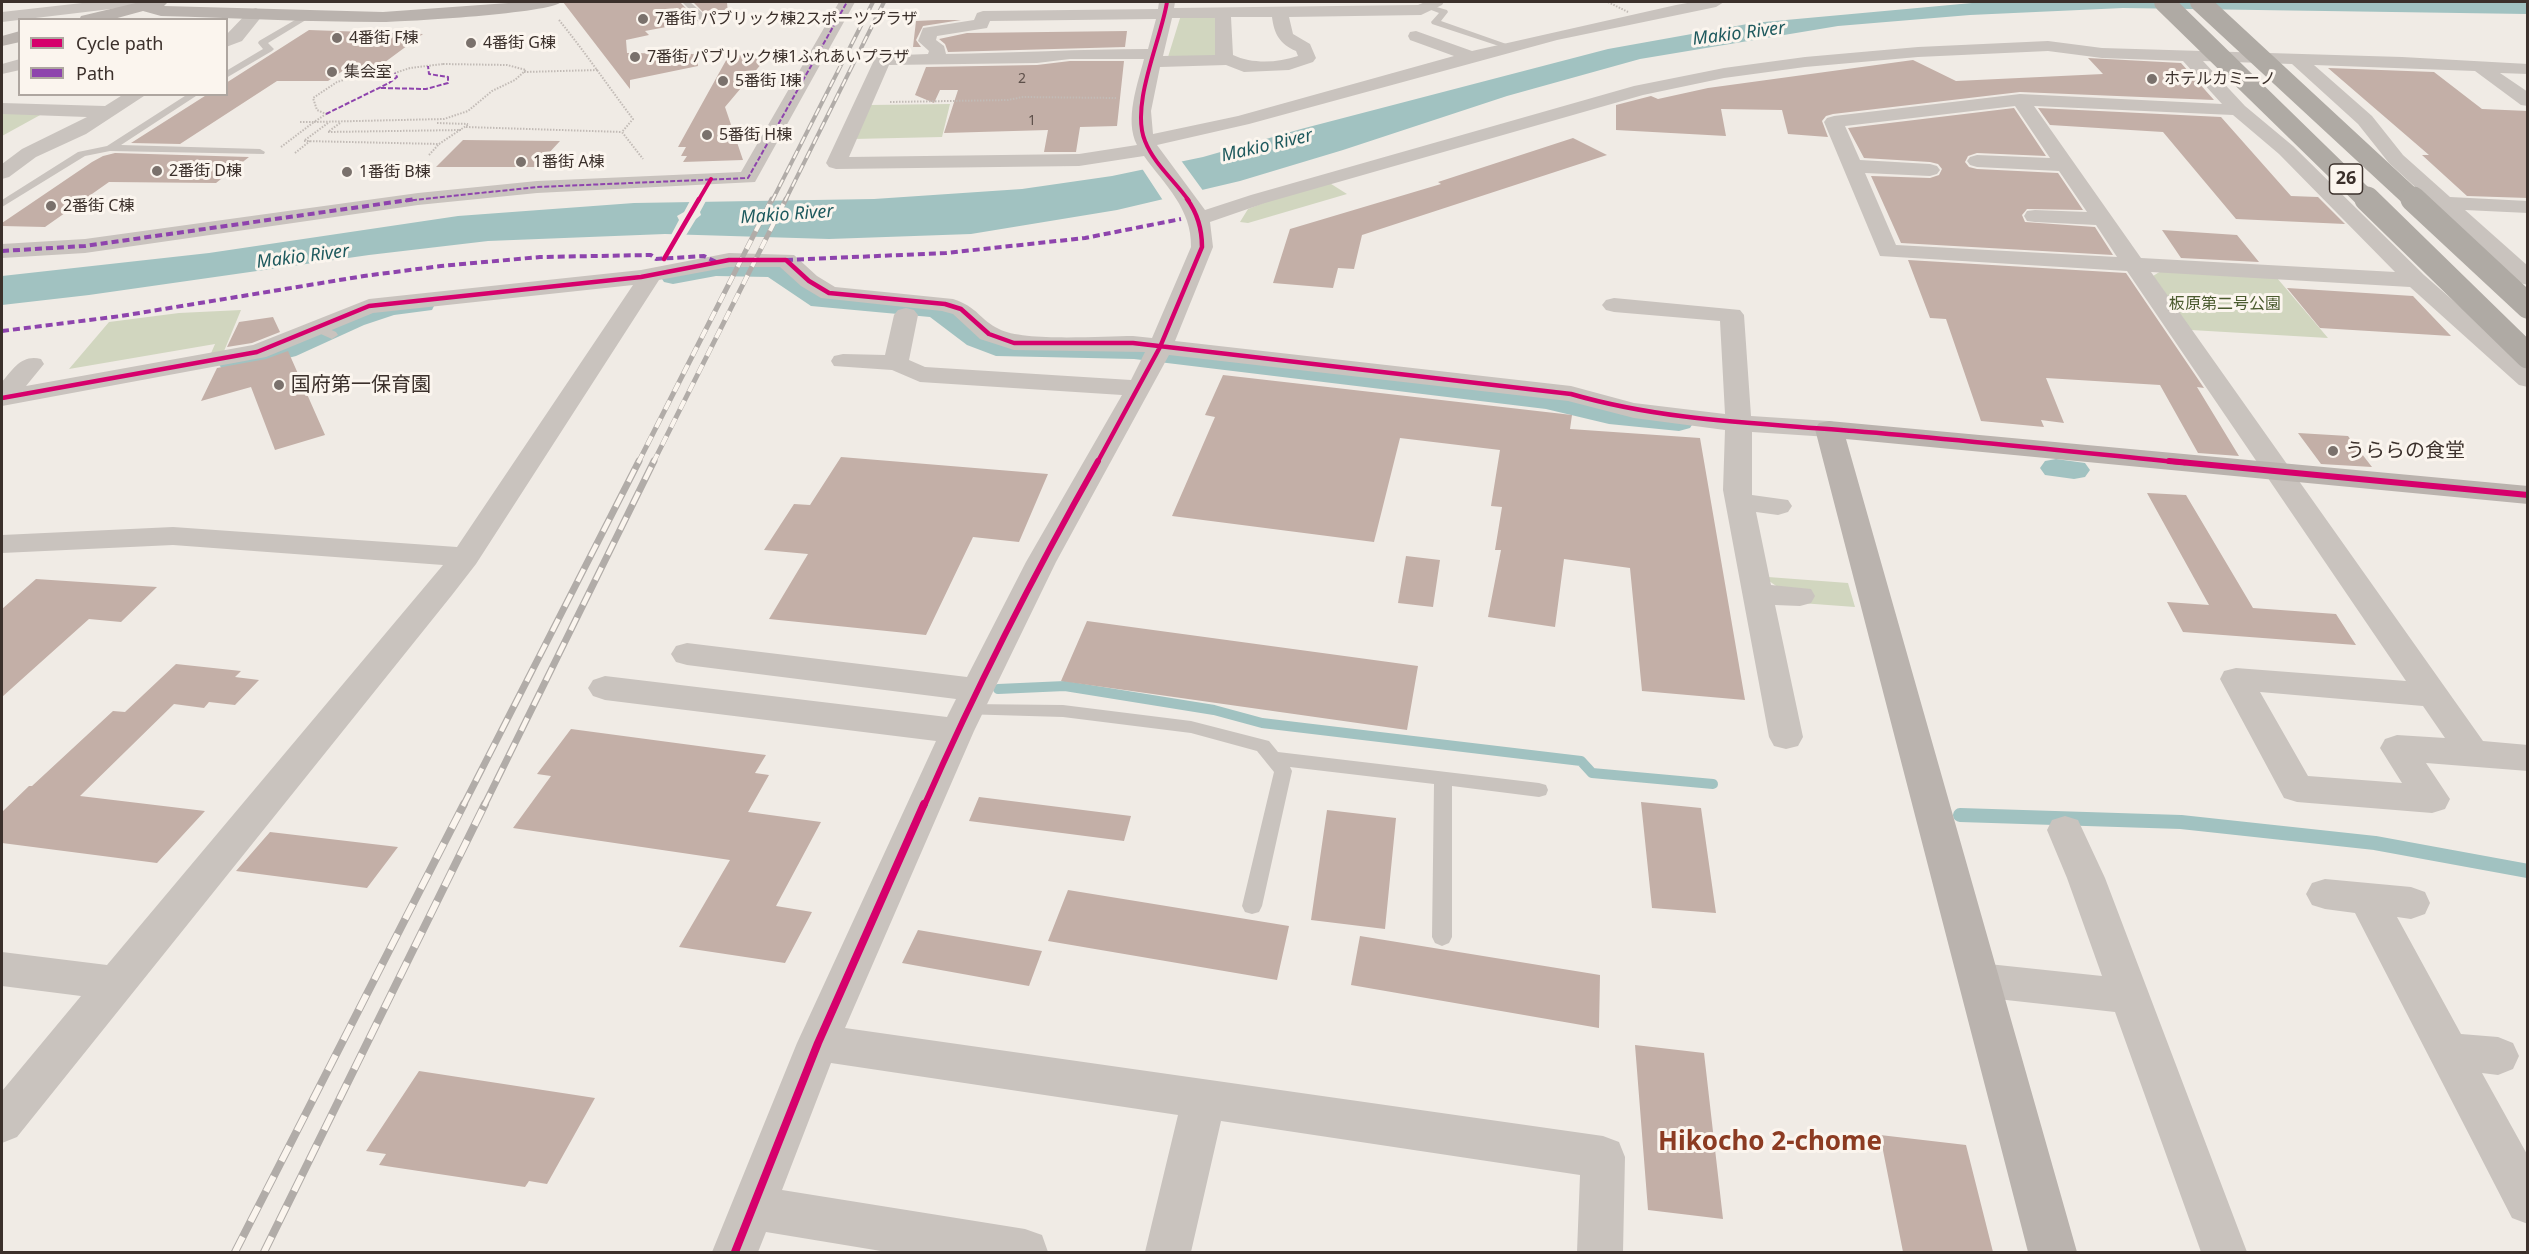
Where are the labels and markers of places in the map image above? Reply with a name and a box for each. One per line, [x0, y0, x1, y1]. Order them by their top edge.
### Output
place label: 7番街 パブリック棟2スポーツプラザ [655, 9, 917, 29]
marker: 7番街 パブリック棟2スポーツプラザ [636, 12, 650, 26]
place label: 4番街 F棟 [349, 28, 419, 48]
marker: 4番街 F棟 [330, 31, 344, 45]
place label: 4番街 G棟 [483, 33, 556, 53]
marker: 4番街 G棟 [464, 36, 478, 50]
place label: 7番街 パブリック棟1ふれあいプラザ [647, 47, 909, 67]
marker: 7番街 パブリック棟1ふれあいプラザ [628, 50, 642, 64]
place label: 集会室 [344, 62, 392, 82]
marker: 集会室 [325, 65, 339, 79]
place label: ホテルカミーノ [2164, 69, 2276, 89]
place label: 5番街 I棟 [735, 71, 802, 91]
marker: ホテルカミーノ [2145, 72, 2159, 86]
marker: 5番街 I棟 [716, 74, 730, 88]
place label: 5番街 H棟 [719, 125, 792, 145]
marker: 5番街 H棟 [700, 128, 714, 142]
place label: 1番街 A棟 [533, 152, 605, 172]
marker: 1番街 A棟 [514, 155, 528, 169]
place label: 2番街 D棟 [169, 161, 242, 181]
place label: 1番街 B棟 [359, 162, 431, 182]
marker: 2番街 D棟 [150, 164, 164, 178]
marker: 1番街 B棟 [340, 165, 354, 179]
place label: 2番街 C棟 [63, 196, 134, 216]
marker: 2番街 C棟 [44, 199, 58, 213]
place label: 国府第一保育園 [291, 373, 431, 397]
marker: 国府第一保育園 [272, 378, 286, 392]
place label: うららの食堂 [2345, 439, 2465, 463]
marker: うららの食堂 [2326, 444, 2340, 458]

